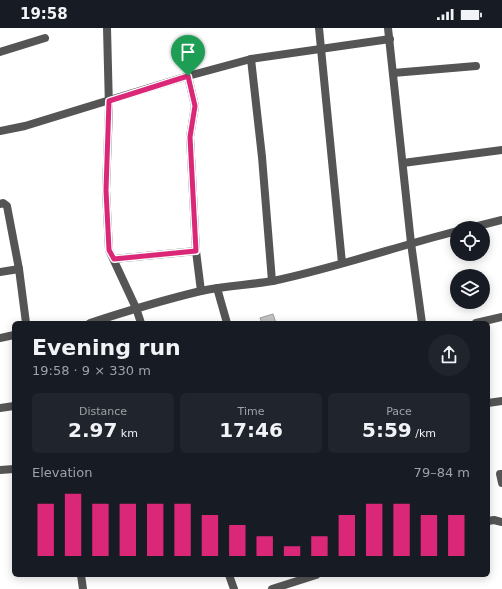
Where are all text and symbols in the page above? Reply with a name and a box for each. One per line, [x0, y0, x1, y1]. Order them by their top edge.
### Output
text: 19:58 [20, 5, 68, 23]
pin [171, 35, 205, 76]
icon: arrive [177, 41, 199, 63]
map controls [450, 221, 490, 309]
button: locate [450, 221, 490, 261]
button: layers [450, 269, 490, 309]
button: share [428, 334, 470, 376]
text: Evening run [32, 335, 181, 360]
text: 19:58 · 9 × 330 m [32, 363, 151, 378]
text: Distance [79, 405, 127, 418]
text: Time [238, 405, 264, 418]
text: Pace [386, 405, 412, 418]
text: 2.97 [68, 418, 117, 442]
text: 17:46 [219, 418, 283, 442]
text: 5:59 [362, 418, 412, 442]
text: km [117, 427, 138, 440]
text: /km [412, 427, 436, 440]
text: Elevation [32, 465, 92, 480]
text: 79–84 m [414, 465, 470, 480]

